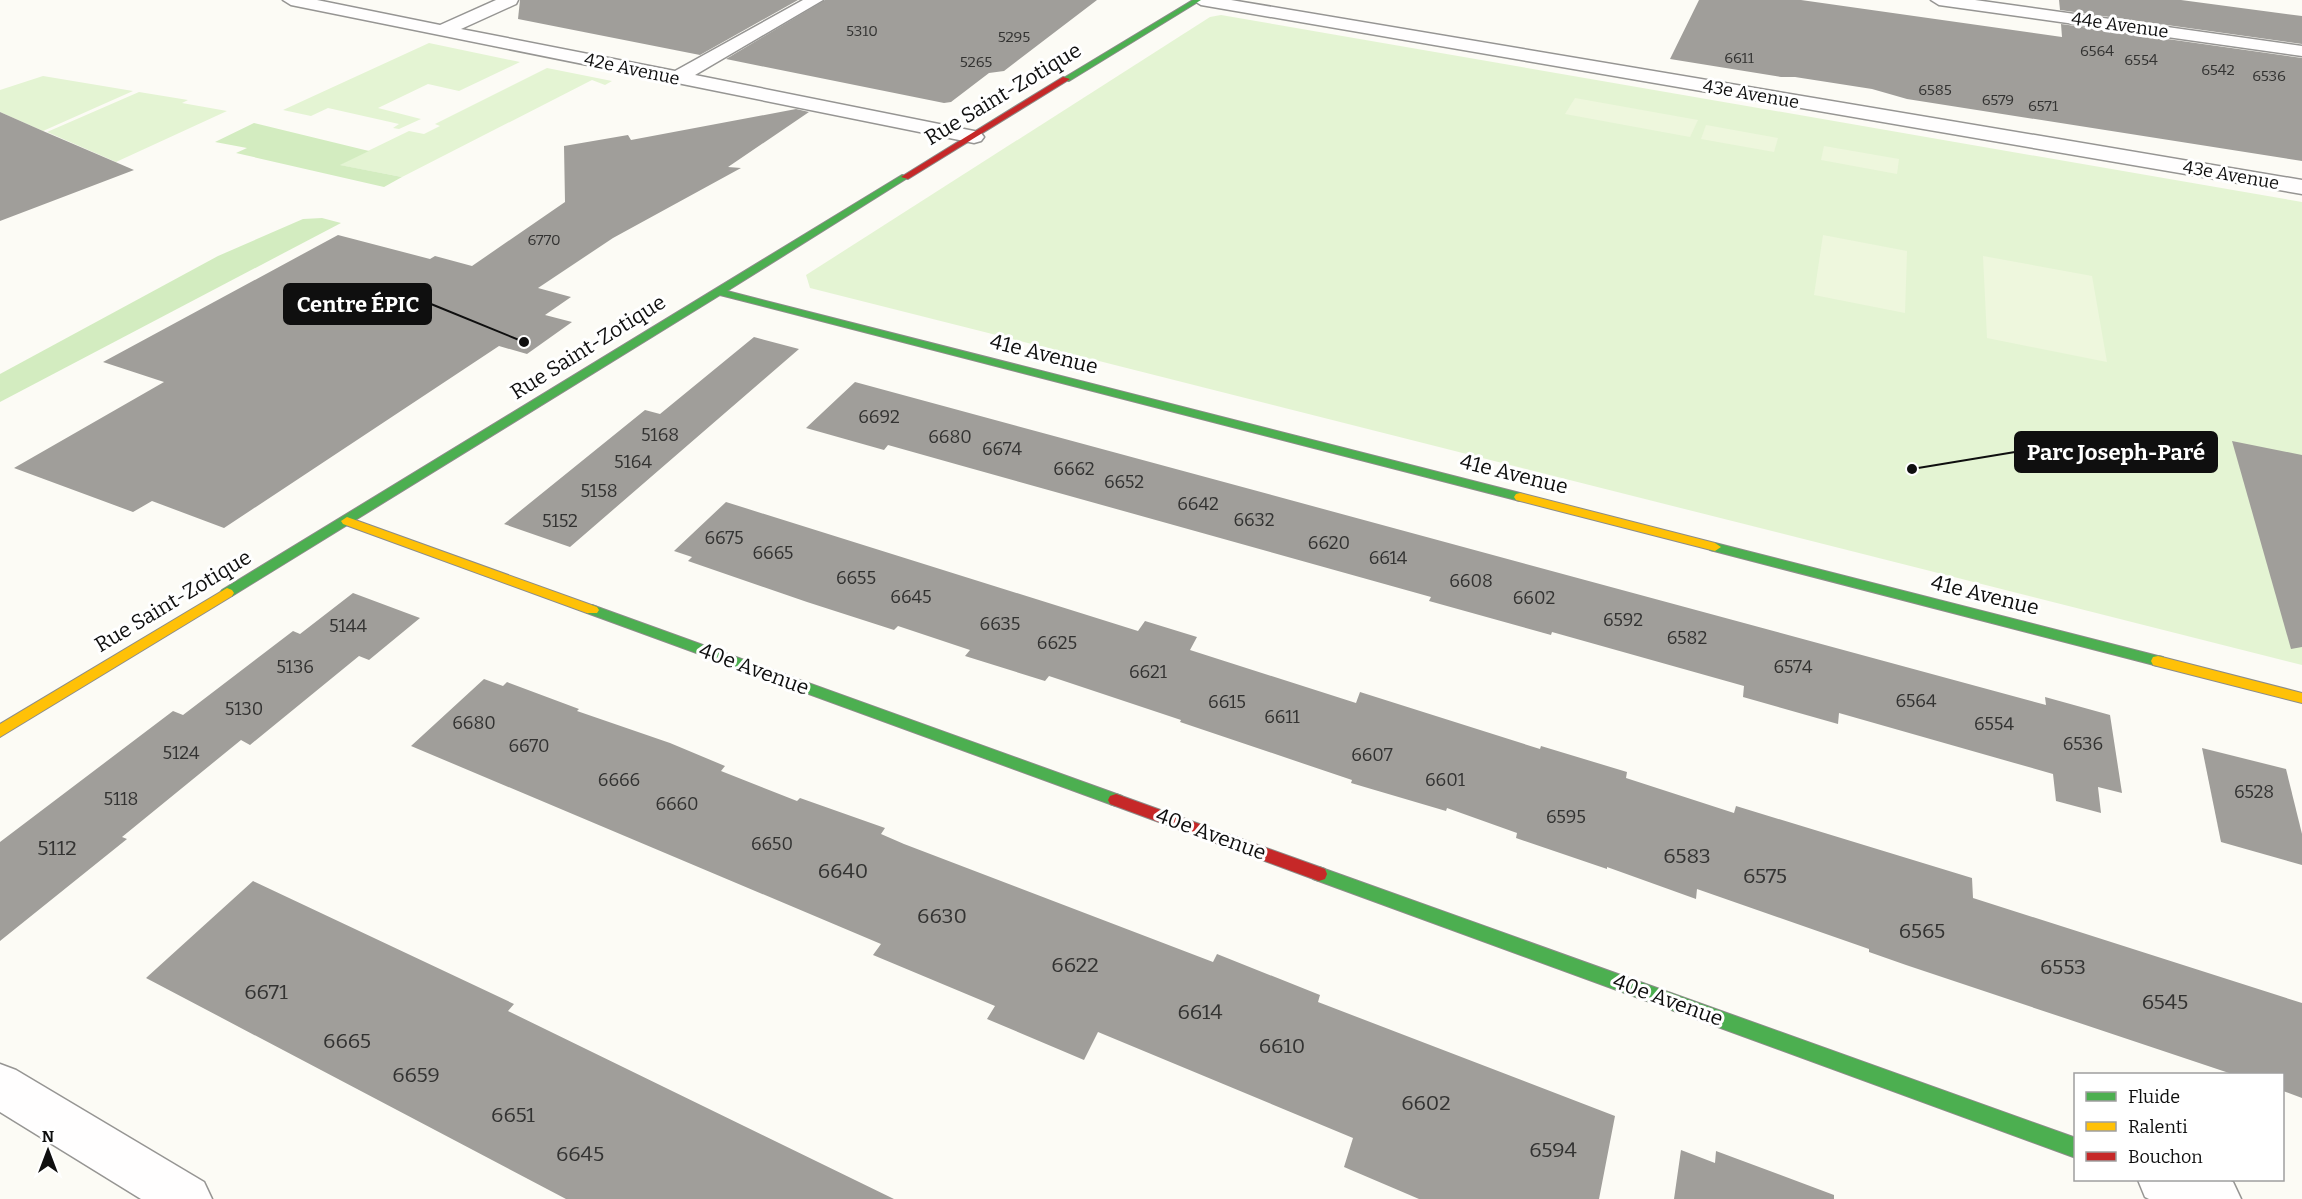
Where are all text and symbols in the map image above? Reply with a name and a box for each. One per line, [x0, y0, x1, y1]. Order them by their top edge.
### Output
street label: 44e Avenue [2070, 7, 2170, 43]
house number: 5310 [846, 22, 878, 40]
house number: 5295 [998, 28, 1030, 46]
street label: Rue Saint-Zotique [920, 37, 1086, 151]
house number: 6564 [2080, 42, 2114, 60]
street label: 42e Avenue [582, 48, 682, 90]
house number: 6611 [1724, 49, 1754, 67]
house number: 6554 [2124, 51, 2158, 69]
house number: 5265 [960, 53, 992, 71]
house number: 6542 [2201, 61, 2235, 79]
house number: 6536 [2252, 67, 2286, 85]
street label: 43e Avenue [1701, 75, 1801, 113]
house number: 6585 [1918, 81, 1952, 99]
house number: 6579 [1982, 91, 2014, 109]
house number: 6571 [2028, 97, 2058, 115]
street label: 43e Avenue [2181, 156, 2281, 194]
house number: 6770 [527, 231, 561, 249]
callout: Centre ÉPIC [284, 284, 431, 324]
street label: Rue Saint-Zotique [506, 289, 670, 405]
text: Centre ÉPIC [297, 291, 419, 318]
street label: 41e Avenue [987, 328, 1101, 380]
house number: 6692 [858, 406, 900, 428]
house number: 5168 [641, 424, 679, 446]
house number: 6680 [928, 426, 972, 448]
callout: Parc Joseph-Paré [2015, 432, 2217, 472]
house number: 6674 [982, 438, 1023, 460]
text: Parc Joseph-Paré [2027, 439, 2205, 466]
street label: 41e Avenue [1457, 448, 1571, 500]
house number: 5164 [614, 451, 652, 473]
house number: 6662 [1053, 458, 1095, 480]
house number: 6652 [1104, 471, 1144, 493]
house number: 5158 [580, 480, 618, 502]
house number: 6642 [1177, 493, 1219, 515]
house number: 6632 [1234, 509, 1274, 531]
house number: 5152 [542, 510, 578, 532]
house number: 6675 [704, 527, 744, 549]
house number: 6620 [1308, 532, 1350, 554]
house number: 6665 [753, 542, 793, 564]
street label: Rue Saint-Zotique [90, 544, 256, 658]
house number: 6614 [1369, 547, 1408, 569]
house number: 6655 [836, 567, 876, 589]
street label: 41e Avenue [1928, 569, 2042, 621]
house number: 6608 [1449, 570, 1493, 592]
house number: 6645 [890, 586, 932, 608]
house number: 6602 [1513, 587, 1555, 609]
house number: 6592 [1603, 609, 1643, 631]
house number: 6635 [980, 613, 1020, 635]
house number: 5144 [329, 615, 367, 637]
house number: 6582 [1667, 627, 1707, 649]
house number: 6625 [1037, 632, 1077, 654]
street label: 40e Avenue [695, 637, 813, 701]
house number: 5136 [276, 656, 314, 678]
house number: 6574 [1774, 656, 1813, 678]
house number: 6621 [1129, 661, 1168, 683]
house number: 6564 [1896, 690, 1937, 712]
house number: 6615 [1208, 691, 1246, 713]
house number: 5130 [225, 698, 263, 720]
house number: 6611 [1264, 706, 1300, 728]
house number: 6680 [452, 712, 496, 734]
house number: 6554 [1974, 713, 2014, 735]
house number: 6536 [2063, 733, 2103, 755]
house number: 6670 [508, 735, 550, 757]
house number: 5124 [162, 742, 200, 764]
house number: 6607 [1351, 744, 1393, 766]
house number: 6666 [598, 769, 640, 791]
house number: 6601 [1425, 769, 1466, 791]
house number: 6528 [2234, 781, 2274, 803]
house number: 5118 [104, 788, 138, 810]
house number: 6660 [655, 793, 699, 815]
street label: 40e Avenue [1152, 802, 1270, 866]
house number: 6595 [1546, 806, 1586, 828]
house number: 6650 [751, 833, 793, 855]
house number: 5112 [37, 835, 77, 861]
house number: 6583 [1663, 843, 1711, 869]
house number: 6640 [818, 858, 868, 884]
house number: 6575 [1743, 863, 1787, 889]
house number: 6630 [917, 903, 967, 929]
house number: 6565 [1899, 918, 1945, 944]
house number: 6622 [1051, 952, 1099, 978]
house number: 6553 [2040, 954, 2086, 980]
street label: 40e Avenue [1609, 968, 1727, 1032]
house number: 6671 [244, 979, 288, 1005]
house number: 6545 [2142, 989, 2188, 1015]
house number: 6614 [1177, 999, 1223, 1025]
house number: 6665 [323, 1028, 371, 1054]
house number: 6610 [1259, 1033, 1305, 1059]
house number: 6659 [392, 1062, 440, 1088]
legend [2074, 1073, 2284, 1181]
text: Fluide [2128, 1086, 2180, 1108]
house number: 6602 [1401, 1090, 1451, 1116]
house number: 6651 [491, 1102, 535, 1128]
text: Ralenti [2128, 1116, 2188, 1138]
north arrow [18, 1121, 78, 1181]
text: N [42, 1127, 54, 1146]
house number: 6594 [1529, 1137, 1577, 1163]
house number: 6645 [556, 1141, 604, 1167]
text: Bouchon [2128, 1146, 2203, 1168]

